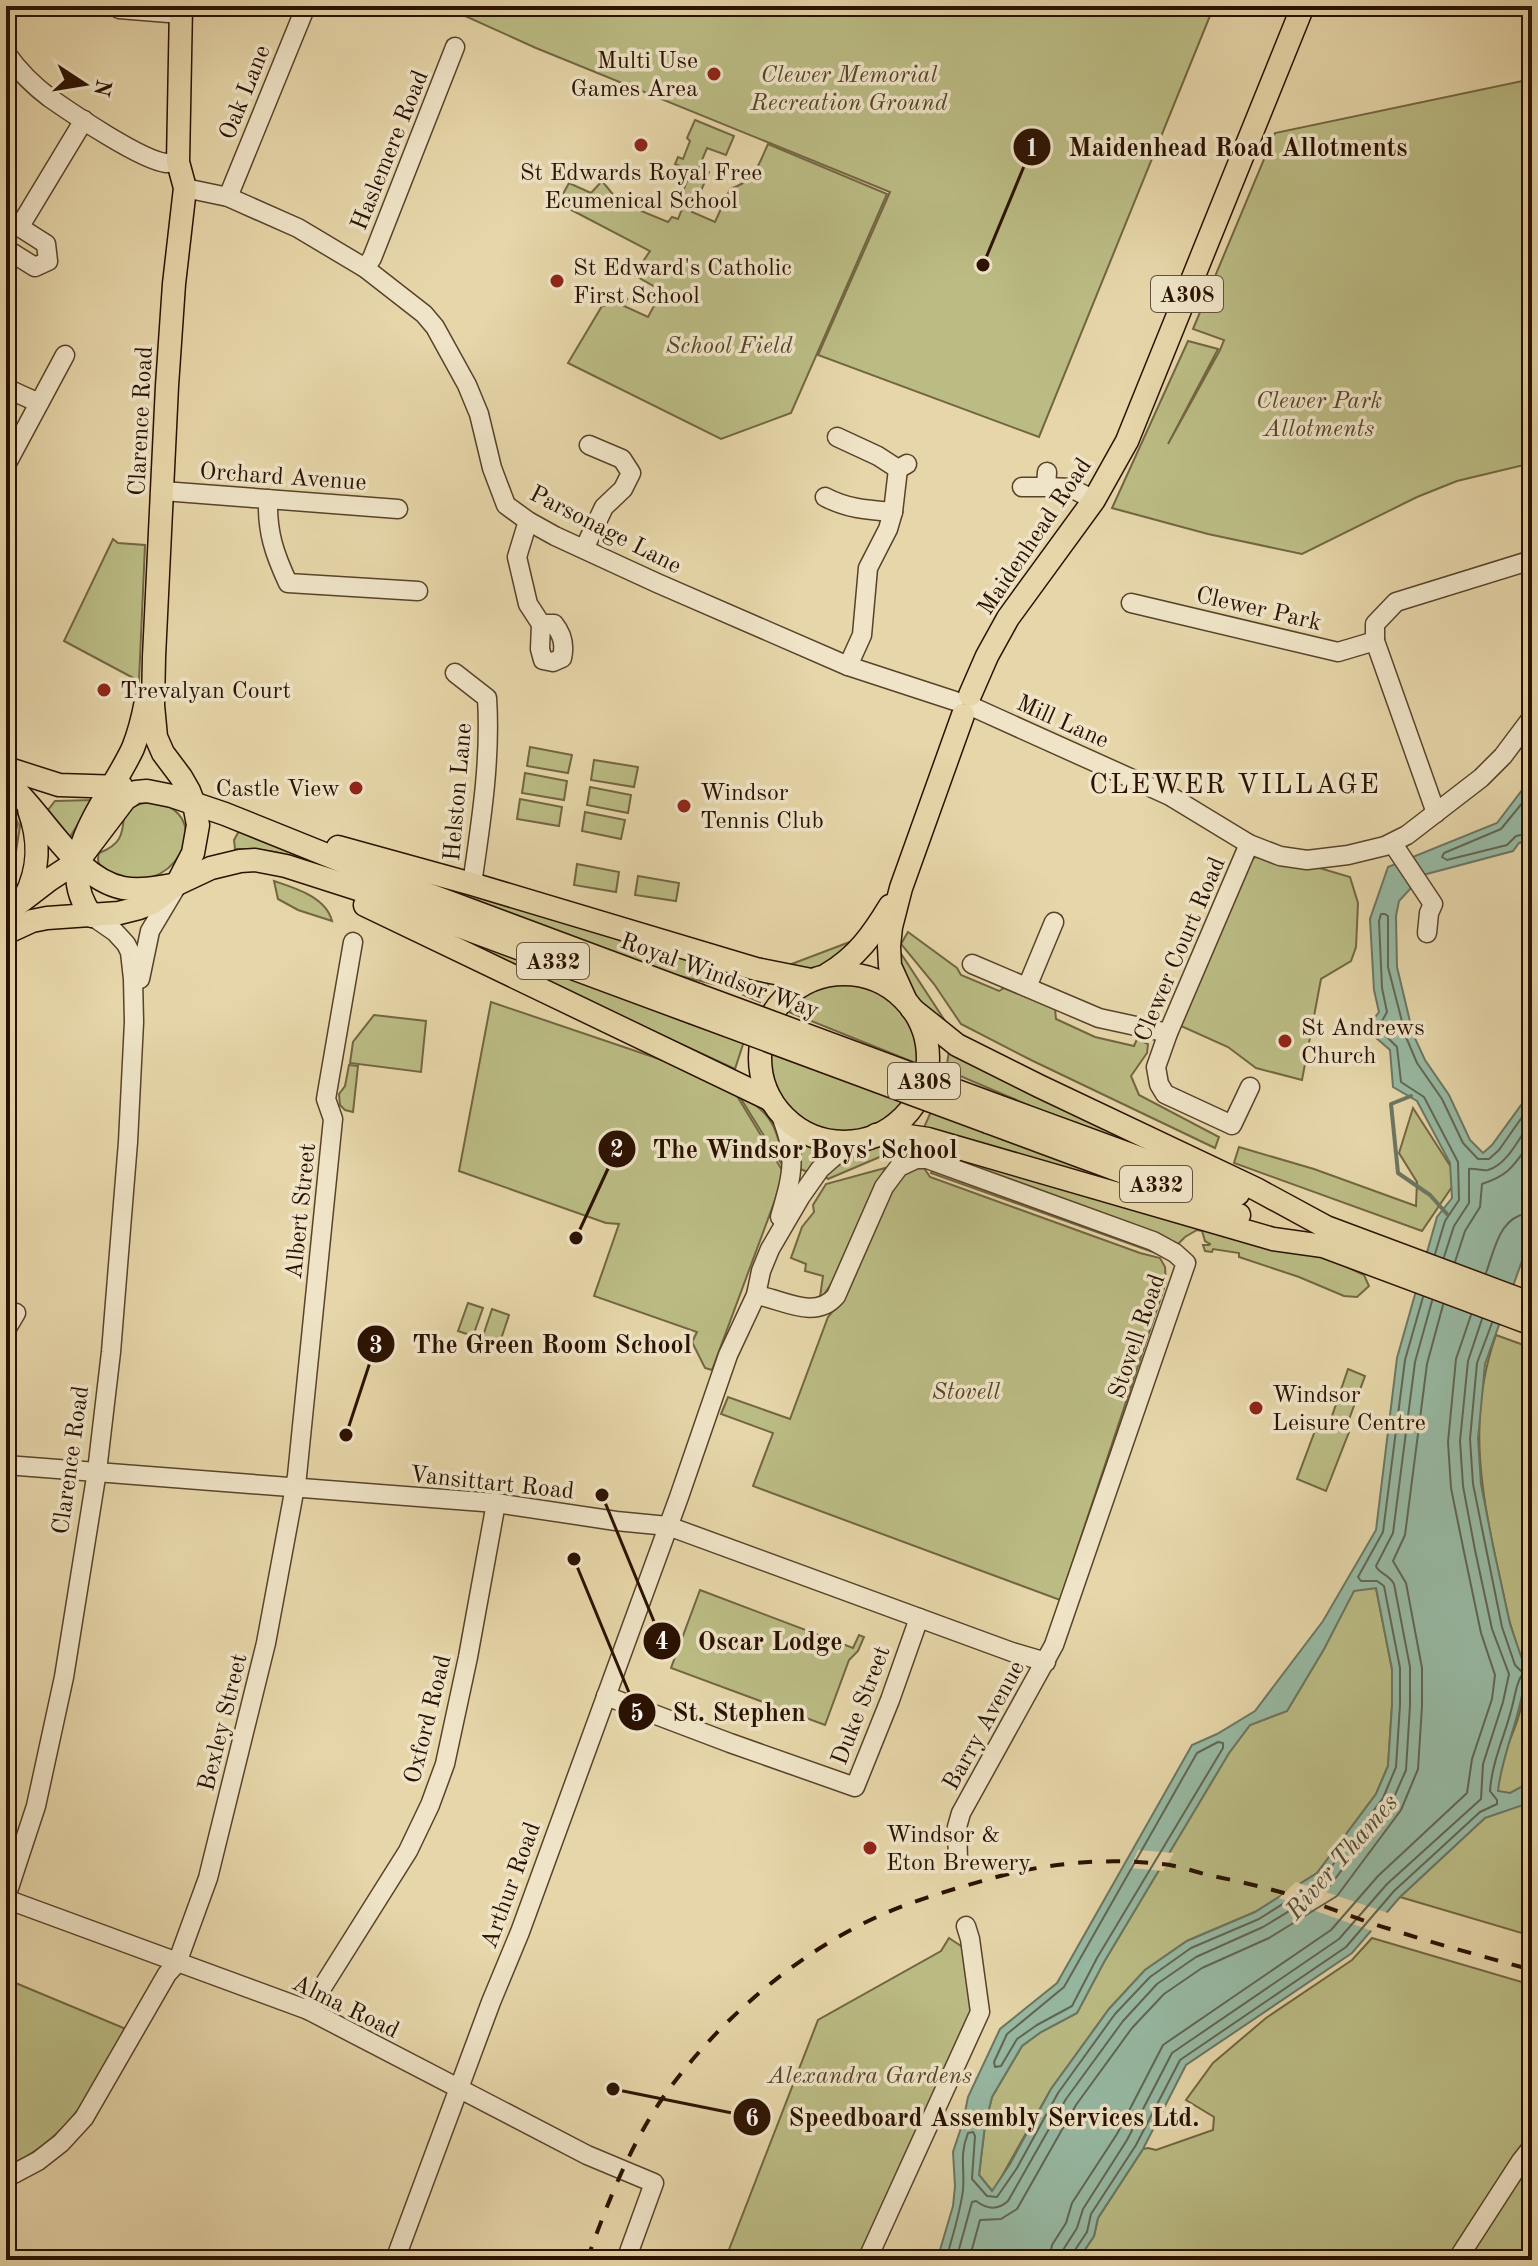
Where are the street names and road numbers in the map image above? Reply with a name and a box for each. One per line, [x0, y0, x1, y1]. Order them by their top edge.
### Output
street label: Oak Lane [216, 42, 276, 144]
street label: Haslemere Road [348, 68, 434, 234]
road number: A308 [1151, 276, 1223, 312]
street label: Clarence Road [126, 346, 158, 497]
street label: Maidenhead Road [974, 454, 1097, 620]
street label: Orchard Avenue [199, 460, 367, 496]
street label: Parsonage Lane [525, 482, 685, 579]
street label: Clewer Park [1193, 584, 1324, 636]
street label: Mill Lane [1012, 692, 1112, 754]
street label: Helston Lane [441, 722, 477, 862]
street label: Clewer Court Road [1131, 854, 1231, 1046]
street label: Royal Windsor Way [617, 930, 822, 1024]
road number: A332 [517, 943, 589, 979]
road number: A308 [888, 1063, 960, 1099]
street label: Albert Street [283, 1142, 321, 1280]
road number: A332 [1120, 1166, 1192, 1202]
street label: Stovell Road [1105, 1271, 1170, 1402]
street label: Clarence Road [50, 1384, 94, 1536]
street label: Vansittart Road [408, 1463, 575, 1505]
street label: Duke Street [828, 1643, 896, 1769]
street label: Bexley Street [195, 1651, 253, 1794]
street label: Oxford Road [401, 1653, 457, 1786]
street label: Barry Avenue [939, 1657, 1030, 1795]
street label: Arthur Road [478, 1819, 546, 1952]
street label: Alma Road [288, 1972, 402, 2044]

